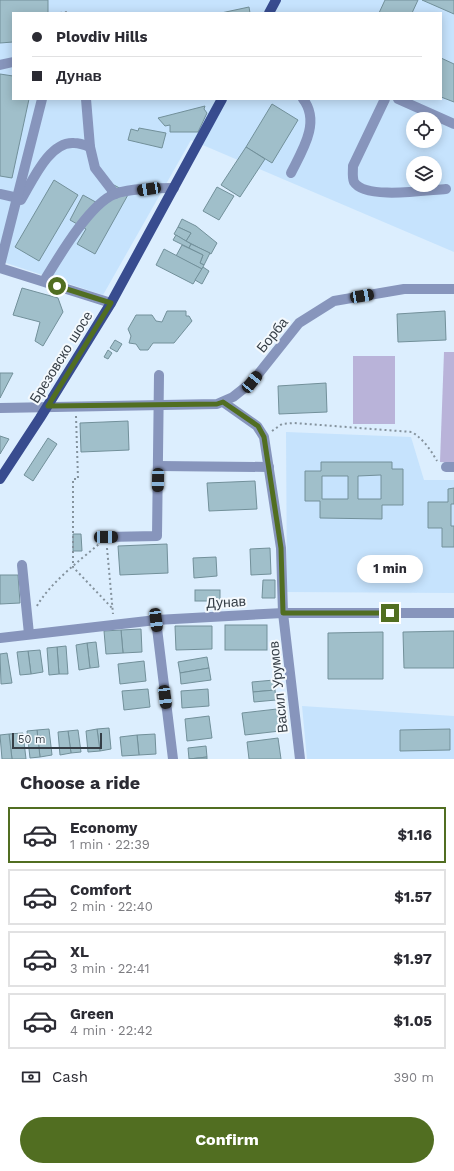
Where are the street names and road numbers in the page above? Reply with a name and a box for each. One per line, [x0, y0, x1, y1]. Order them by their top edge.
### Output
street label: Брезовско шосе [26, 308, 96, 406]
street label: Борба [253, 314, 291, 356]
street label: Дунав [206, 593, 246, 611]
street label: Васил Урумов [265, 640, 291, 734]

